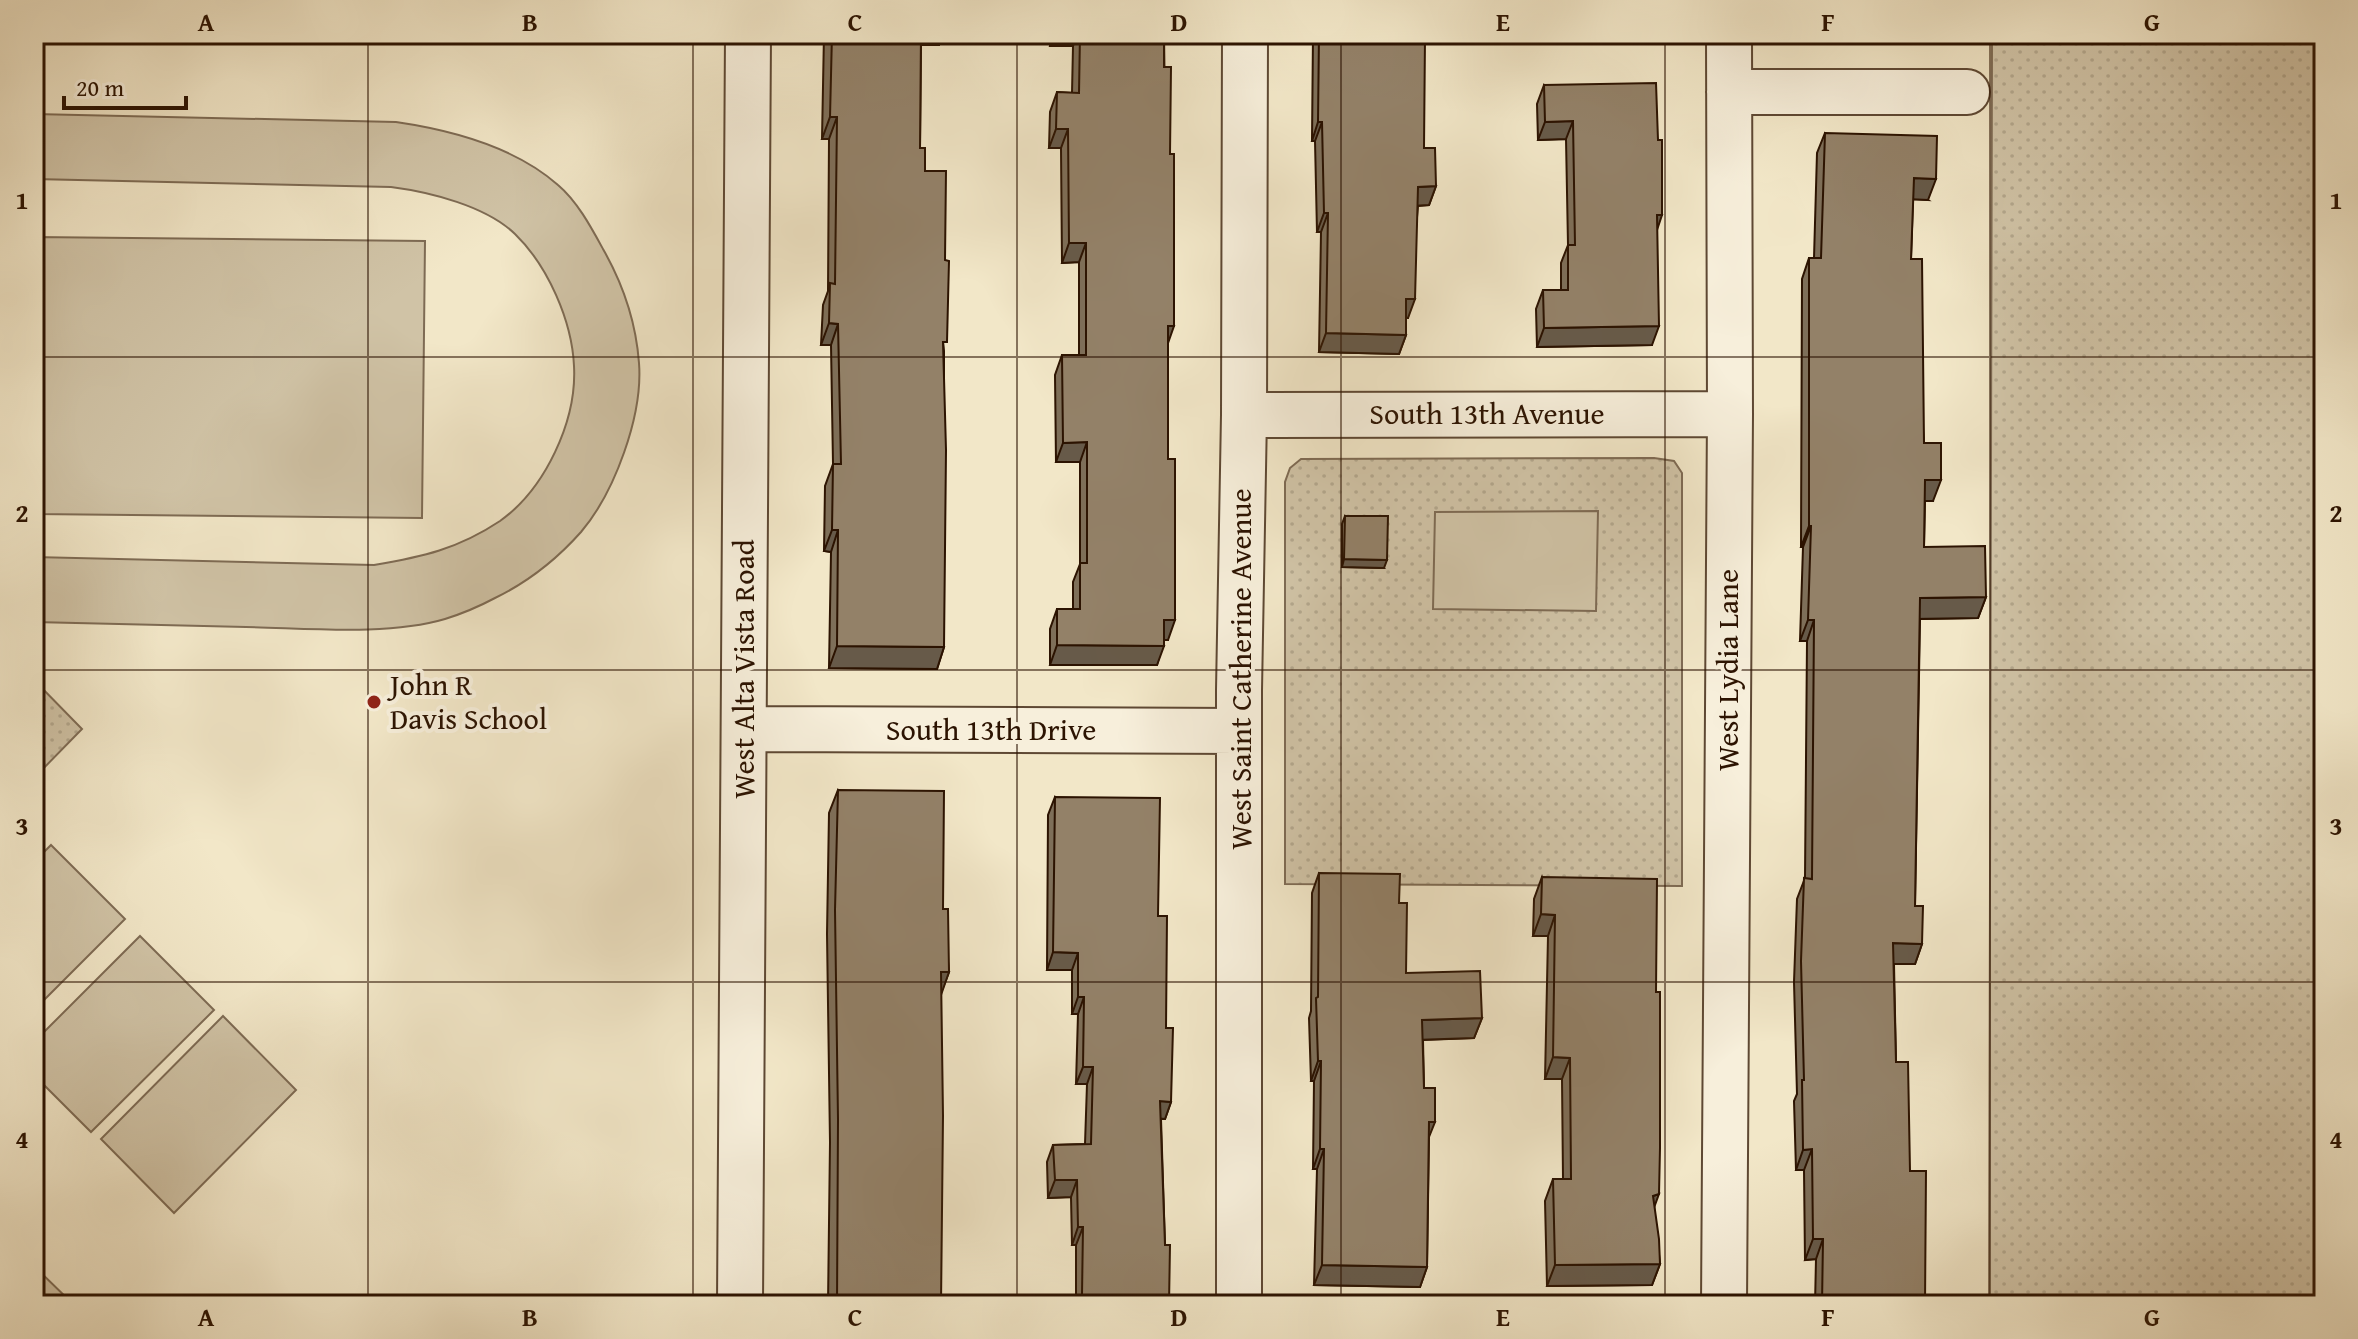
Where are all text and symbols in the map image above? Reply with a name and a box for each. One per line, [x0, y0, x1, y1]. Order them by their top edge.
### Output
text: A [198, 2, 215, 41]
text: B [522, 2, 538, 41]
text: C [848, 2, 862, 41]
text: D [1171, 2, 1187, 41]
text: E [1496, 2, 1510, 41]
text: F [1821, 2, 1835, 41]
text: G [2144, 2, 2160, 41]
scale bar [64, 60, 186, 110]
text: 20 m [76, 70, 124, 105]
text: 1 [15, 180, 29, 219]
text: 1 [2329, 180, 2343, 219]
street label: South 13th Avenue [1369, 391, 1605, 435]
street label: West Saint Catherine Avenue [1218, 488, 1262, 850]
text: 2 [15, 493, 29, 532]
text: 2 [2329, 493, 2343, 532]
street label: West Alta Vista Road [721, 539, 765, 799]
street label: West Lydia Lane [1705, 569, 1749, 771]
place label: John R Davis School [386, 662, 547, 740]
marker: John R Davis School [365, 693, 383, 711]
street label: South 13th Drive [886, 707, 1096, 751]
text: 3 [15, 806, 29, 845]
text: 3 [2329, 806, 2343, 845]
text: 4 [15, 1119, 29, 1158]
text: 4 [2329, 1119, 2343, 1158]
text: A [198, 1297, 215, 1336]
text: B [522, 1297, 538, 1336]
text: C [848, 1297, 862, 1336]
text: D [1171, 1297, 1187, 1336]
text: E [1496, 1297, 1510, 1336]
text: F [1821, 1297, 1835, 1336]
text: G [2144, 1297, 2160, 1336]

